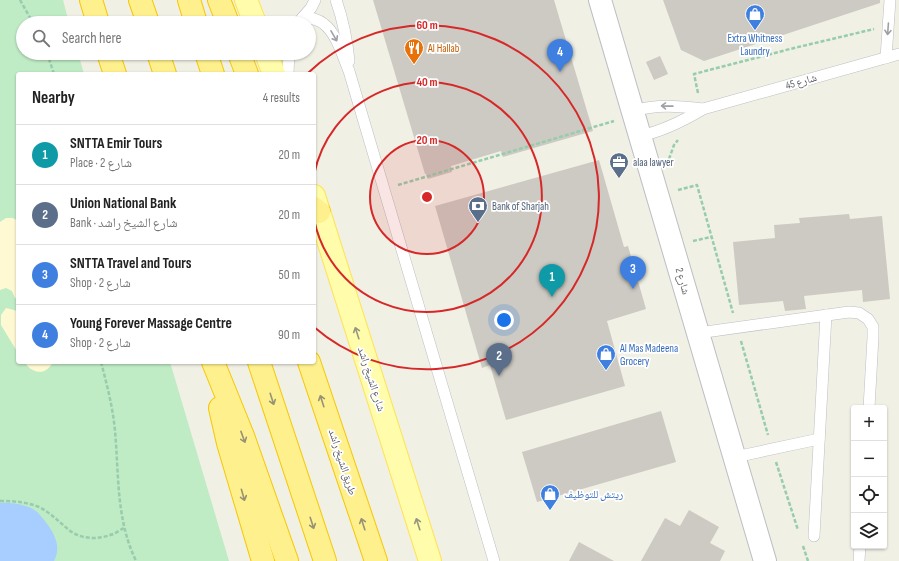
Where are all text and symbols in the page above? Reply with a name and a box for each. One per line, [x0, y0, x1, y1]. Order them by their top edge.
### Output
shop icon: Extra Whitness Laundry [744, 3, 766, 31]
search box [16, 16, 316, 60]
text: 60 m [416, 18, 438, 33]
one-way arrow [884, 22, 891, 35]
icon: search [30, 27, 52, 49]
text: Search here [62, 29, 122, 48]
one-way arrow [330, 30, 338, 42]
place label: Extra Whitness Laundry [727, 32, 783, 58]
restaurant icon: Al Hallab [403, 37, 425, 65]
pin: 4 [547, 39, 573, 72]
place label: Al Hallab [427, 42, 460, 55]
street label: شارع 45 [784, 71, 818, 92]
text: 40 m [416, 75, 438, 90]
text: Nearby [32, 88, 75, 108]
text: 4 results [263, 90, 300, 106]
one-way arrow [661, 102, 674, 109]
text: 20 m [417, 133, 437, 148]
text: SNTTA Emir Tours [70, 134, 162, 153]
text: 1 [42, 147, 48, 163]
text: 20 m [278, 147, 300, 163]
office icon: alaa lawyer [608, 151, 630, 179]
text: Place · شارع 2 [70, 155, 132, 171]
place label: alaa lawyer [633, 156, 674, 169]
centre of rings [420, 190, 434, 204]
text: Union National Bank [70, 194, 176, 213]
bank icon: Bank of Sharjah [467, 195, 489, 223]
place label: Bank of Sharjah [492, 200, 549, 213]
text: 2 [42, 207, 48, 223]
text: 20 m [278, 207, 300, 223]
text: Bank · شارع الشيخ راشد [70, 215, 178, 231]
text: SNTTA Travel and Tours [70, 254, 191, 273]
pin: 3 [620, 256, 646, 289]
pin: 1 [539, 264, 565, 297]
street label: شارع 2 [673, 266, 693, 296]
text: 3 [42, 267, 48, 283]
text: 50 m [279, 267, 300, 283]
text: Shop · شارع 2 [70, 275, 131, 291]
your location [494, 310, 514, 330]
text: Young Forever Massage Centre [70, 314, 232, 333]
text: 4 [42, 327, 48, 343]
text: 90 m [278, 327, 300, 343]
one-way arrow [353, 327, 360, 340]
text: Shop · شارع 2 [70, 335, 131, 351]
place label: Al Mas Madeena Grocery [619, 342, 678, 368]
pin: 2 [486, 343, 512, 376]
shop icon: Al Mas Madeena Grocery [595, 343, 617, 371]
street label: شارع الشيخ راشد [355, 345, 388, 413]
one-way arrow [268, 393, 276, 405]
one-way arrow [318, 394, 325, 407]
map controls [851, 405, 887, 549]
button: + [851, 405, 887, 441]
street label: طريق الشيخ راشد [326, 427, 359, 497]
one-way arrow [240, 431, 247, 444]
button: − [851, 441, 887, 477]
button: locate [851, 477, 887, 513]
shop icon: ريتش للتوظيف [539, 483, 561, 511]
one-way arrow [240, 488, 247, 501]
place label: ريتش للتوظيف [564, 488, 623, 501]
button: layers [851, 513, 887, 549]
one-way arrow [309, 516, 316, 529]
one-way arrow [414, 517, 421, 530]
one-way arrow [359, 518, 367, 530]

